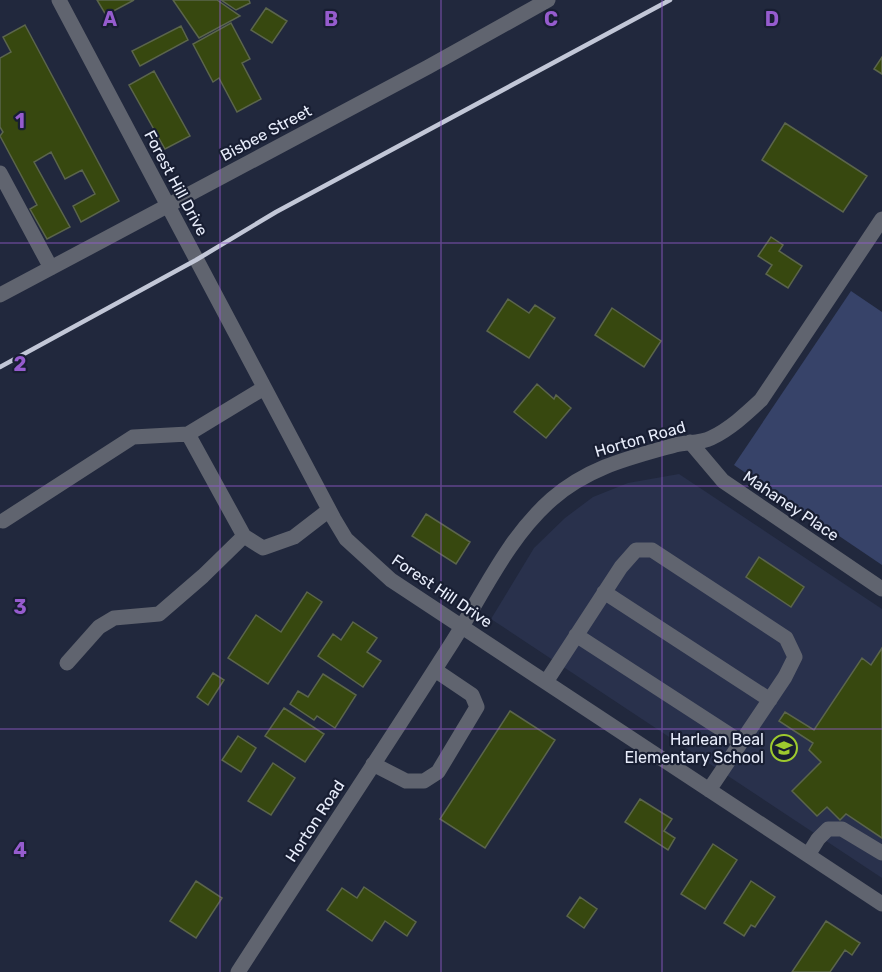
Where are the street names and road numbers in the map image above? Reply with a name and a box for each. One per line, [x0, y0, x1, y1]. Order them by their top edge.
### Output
street label: Bisbee Street [217, 101, 315, 165]
street label: Forest Hill Drive [140, 127, 212, 239]
street label: Horton Road [592, 417, 688, 461]
street label: Mahaney Place [739, 467, 843, 545]
street label: Forest Hill Drive [388, 550, 496, 632]
street label: Horton Road [282, 777, 348, 865]

